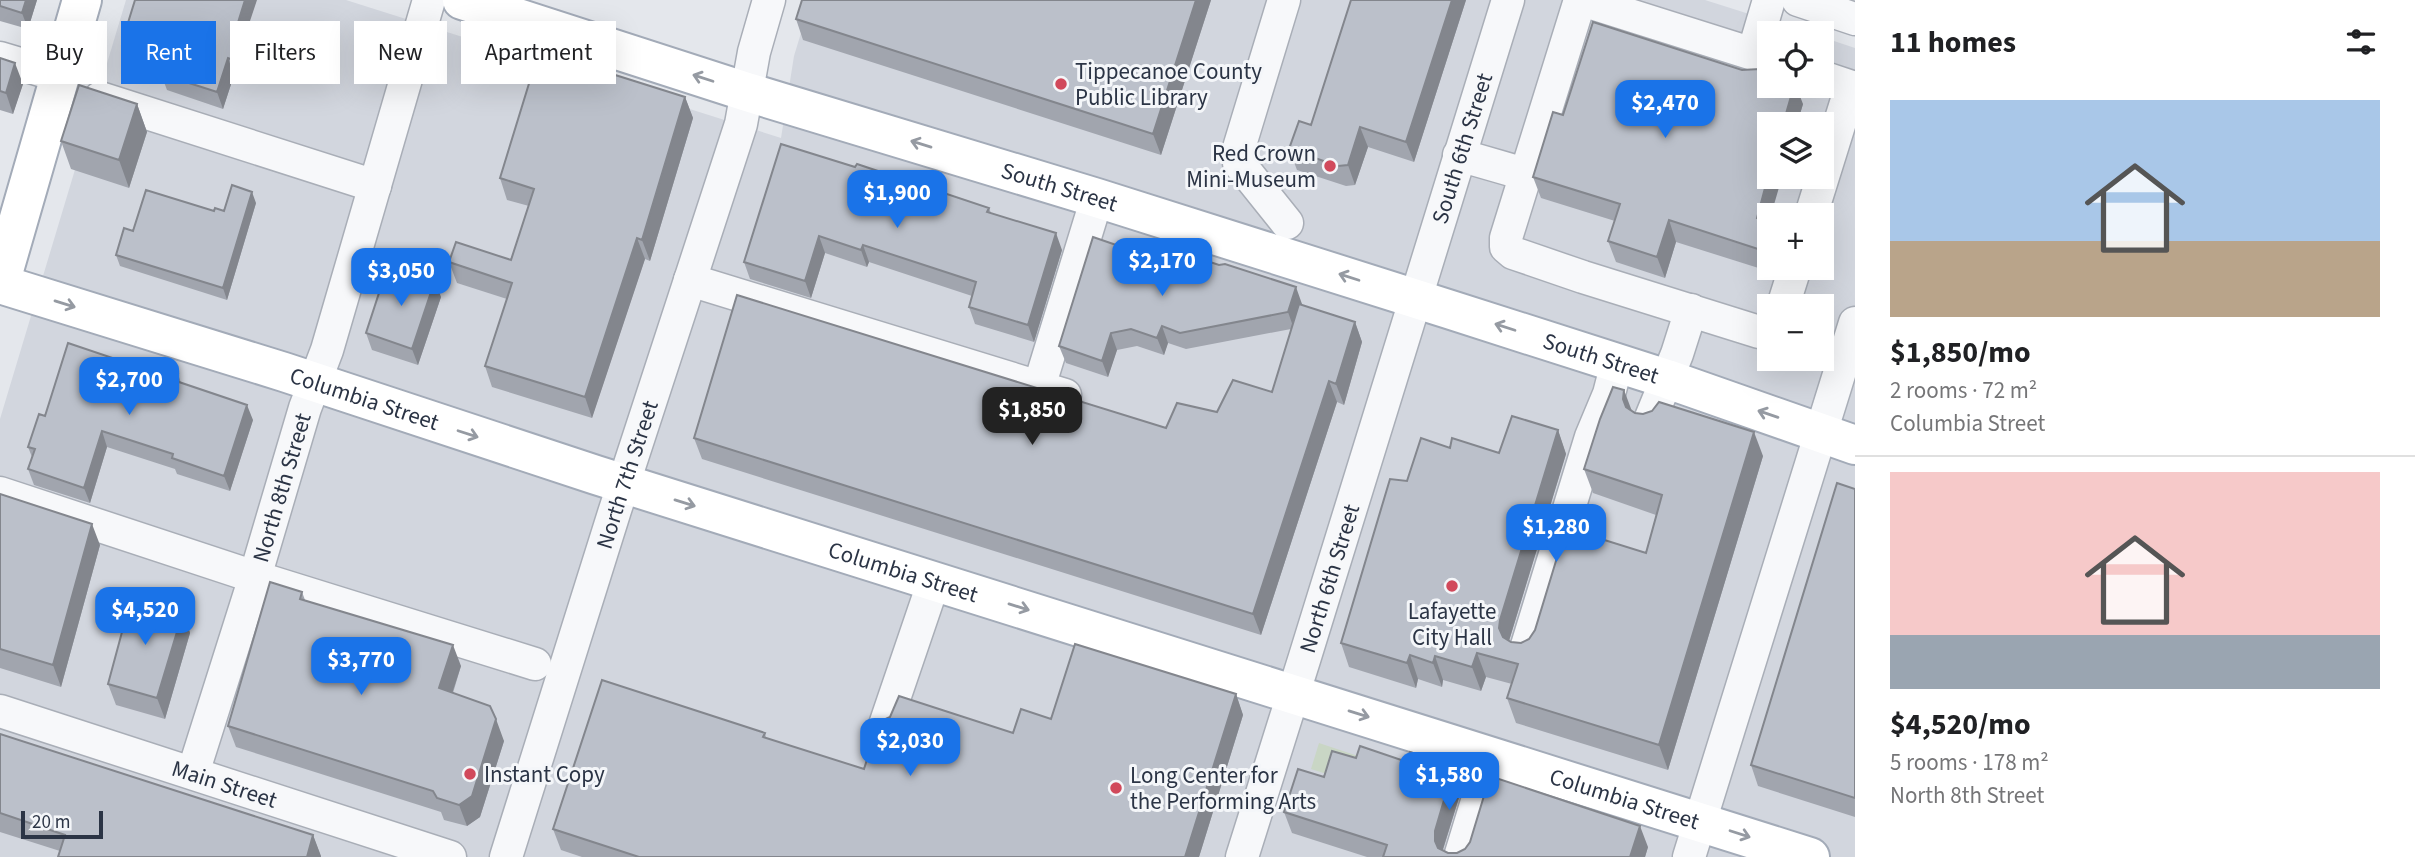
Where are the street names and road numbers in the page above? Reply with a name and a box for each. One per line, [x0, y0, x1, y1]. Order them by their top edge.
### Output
street label: South 6th Street [1423, 69, 1501, 228]
street label: South Street [997, 153, 1122, 220]
street label: South Street [1539, 324, 1663, 392]
street label: Columbia Street [285, 359, 444, 439]
street label: North 7th Street [587, 396, 666, 553]
street label: North 8th Street [244, 409, 319, 566]
street label: North 6th Street [1291, 500, 1368, 657]
street label: Columbia Street [824, 533, 983, 611]
street label: Main Street [168, 751, 282, 816]
street label: Columbia Street [1545, 760, 1704, 838]

